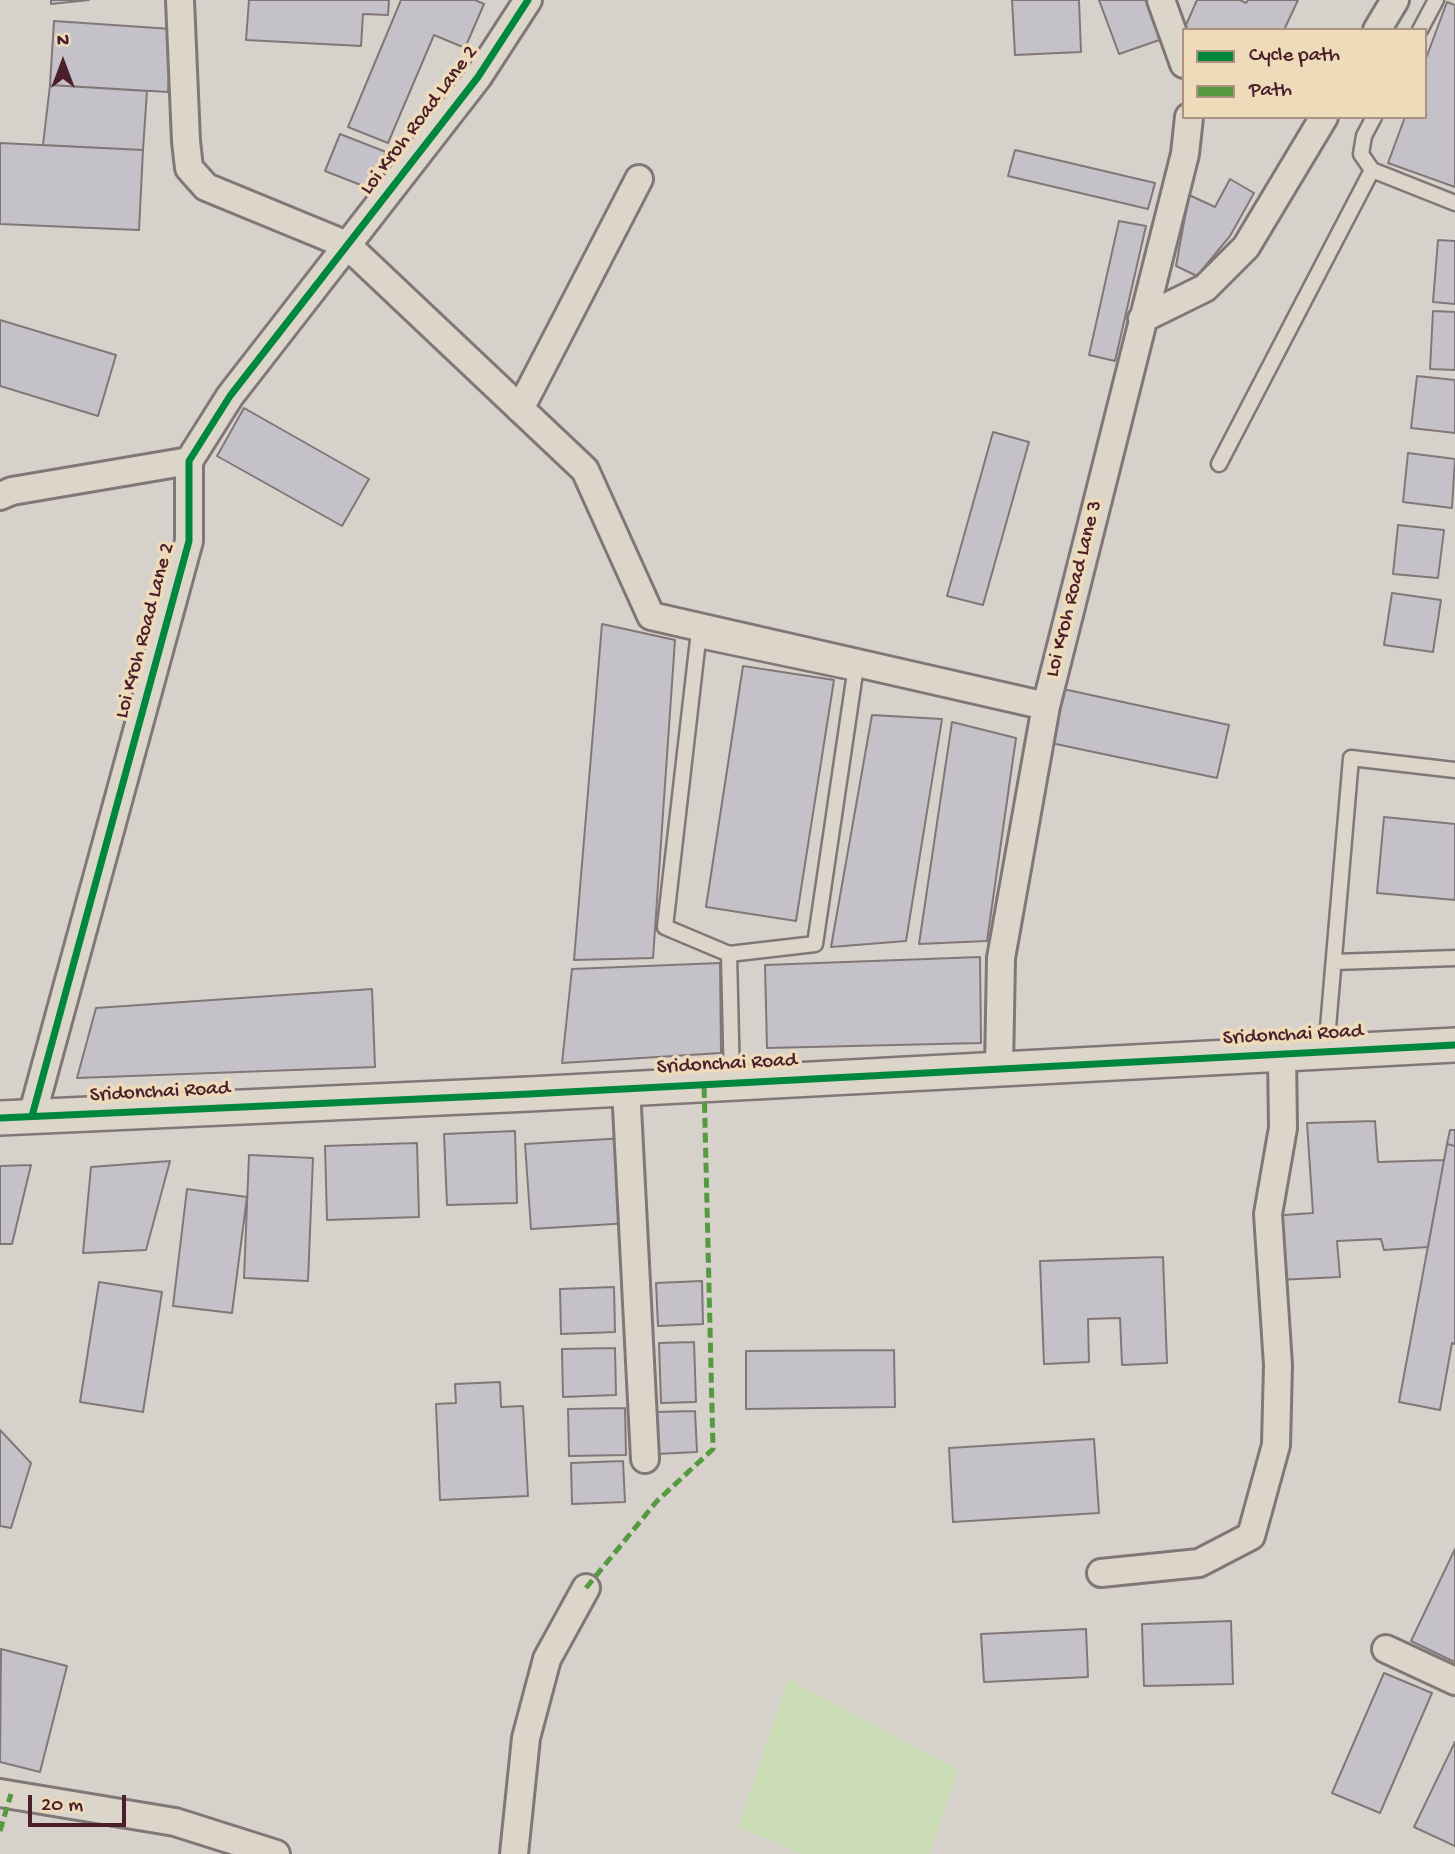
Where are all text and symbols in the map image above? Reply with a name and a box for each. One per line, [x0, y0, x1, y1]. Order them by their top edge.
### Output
north arrow [28, 28, 98, 98]
legend [1182, 28, 1427, 119]
text: N [57, 30, 69, 53]
street label: Loi Kroh Road Lane 2 [356, 41, 484, 201]
text: Cycle path [1249, 44, 1340, 69]
text: Path [1249, 79, 1292, 104]
street label: Loi Kroh Road Lane 3 [1041, 498, 1109, 680]
street label: Loi Kroh Road Lane 2 [110, 541, 182, 721]
street label: Sridonchai Road [1222, 1020, 1364, 1052]
street label: Sridonchai Road [656, 1049, 798, 1081]
street label: Sridonchai Road [89, 1077, 231, 1109]
scale bar [32, 1780, 130, 1824]
text: 20 m [41, 1794, 83, 1819]

